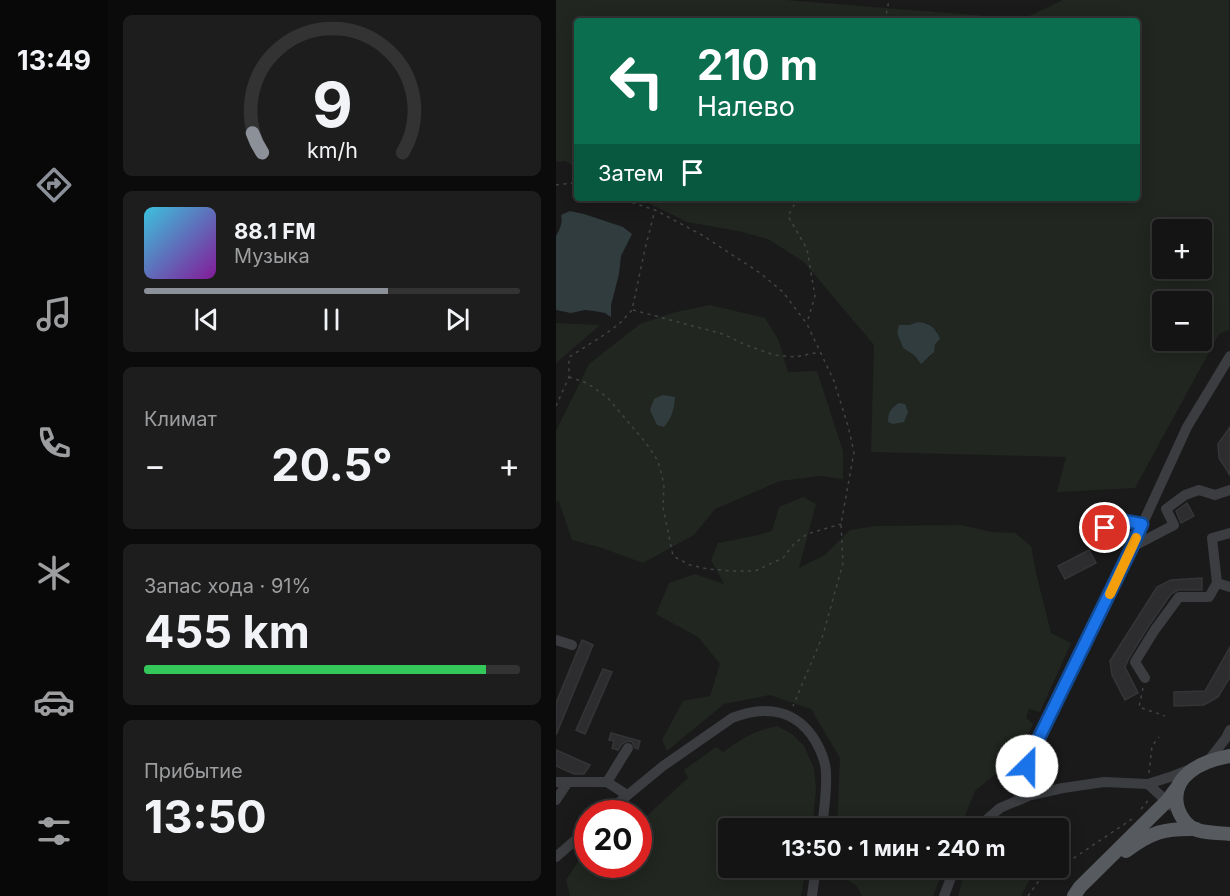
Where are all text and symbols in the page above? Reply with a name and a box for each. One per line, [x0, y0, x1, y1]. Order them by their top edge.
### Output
text: 210 m [697, 39, 818, 90]
icon: left [598, 42, 676, 120]
text: 13:49 [17, 44, 91, 77]
text: 9 [312, 67, 352, 142]
text: Налево [697, 90, 795, 123]
text: km/h [307, 137, 357, 163]
icon: arrive [676, 156, 709, 189]
text: Затем [598, 160, 664, 186]
icon: directions [33, 164, 75, 206]
text: 88.1 FM [234, 218, 316, 244]
map controls [1152, 219, 1212, 351]
button: + [1152, 219, 1212, 279]
text: Музыка [234, 244, 310, 268]
button: − [1152, 291, 1212, 351]
icon: music [33, 293, 75, 335]
icon: previous [190, 303, 223, 336]
icon: pause [315, 303, 348, 336]
icon: next [441, 303, 474, 336]
text: Климат [144, 407, 217, 431]
icon: phone [33, 422, 75, 464]
text: 20.5° [271, 437, 393, 492]
text: − [144, 445, 166, 485]
text: + [498, 445, 520, 485]
pin [1079, 502, 1130, 553]
icon: arrive [1088, 511, 1121, 544]
icon: climate [33, 552, 75, 594]
text: Запас хода · 91% [144, 574, 311, 598]
text: 455 km [144, 604, 310, 659]
icon: car [33, 681, 75, 723]
position arrow [995, 734, 1059, 798]
text: Прибытие [144, 759, 243, 783]
text: 13:50 [144, 789, 267, 844]
speed limit sign: 20 [574, 800, 652, 878]
icon: filters [33, 810, 75, 852]
text: 13:50 · 1 мин · 240 m [782, 835, 1005, 861]

